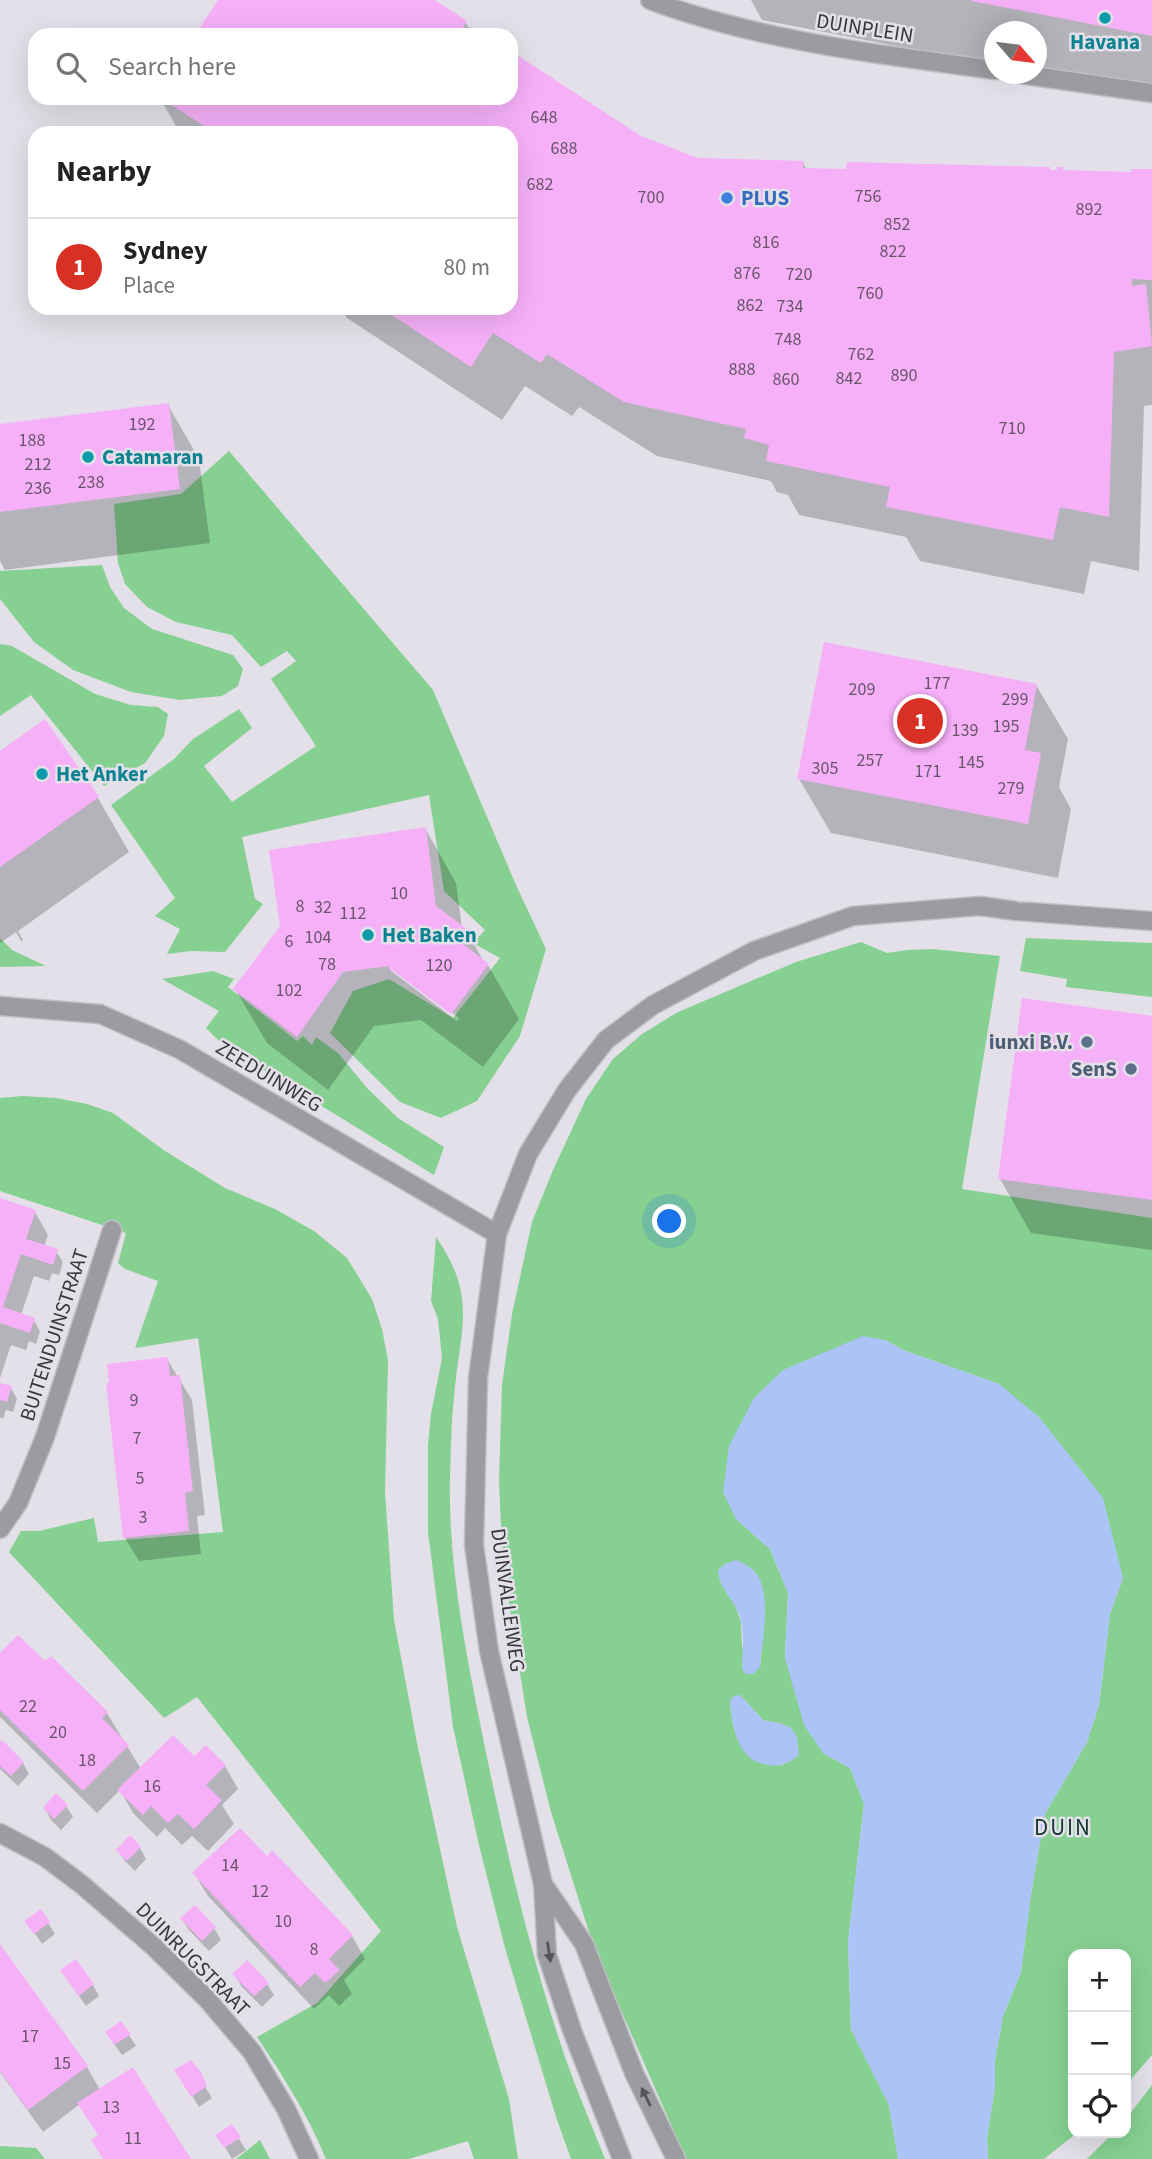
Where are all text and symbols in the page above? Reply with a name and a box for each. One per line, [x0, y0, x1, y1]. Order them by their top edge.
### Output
street label: DUINPLEIN [814, 6, 916, 50]
marker: Havana [1097, 10, 1113, 26]
north arrow [984, 21, 1047, 84]
place label: Havana [1070, 27, 1140, 57]
search box [28, 28, 518, 105]
icon: search [52, 48, 90, 86]
text: Search here [108, 48, 236, 85]
house number: 648 [531, 105, 557, 130]
house number: 688 [551, 136, 577, 161]
text: Nearby [56, 150, 151, 193]
house number: 682 [527, 172, 553, 197]
place label: PLUS [741, 183, 789, 213]
house number: 756 [855, 184, 881, 209]
house number: 700 [638, 185, 664, 210]
marker: PLUS [719, 190, 735, 206]
house number: 892 [1076, 197, 1102, 222]
house number: 852 [884, 212, 910, 237]
house number: 816 [753, 230, 779, 255]
text: Sydney [123, 232, 207, 269]
house number: 822 [880, 239, 906, 264]
text: 1 [73, 251, 85, 284]
text: 80 m [443, 251, 490, 284]
house number: 876 [734, 261, 760, 286]
house number: 720 [786, 262, 812, 287]
text: Place [123, 269, 175, 302]
house number: 760 [857, 281, 883, 306]
house number: 862 [737, 293, 763, 318]
house number: 734 [777, 294, 803, 319]
house number: 748 [775, 327, 801, 352]
house number: 762 [848, 342, 874, 367]
house number: 888 [729, 357, 755, 382]
house number: 890 [891, 363, 917, 388]
house number: 842 [836, 366, 862, 391]
house number: 860 [773, 367, 799, 392]
house number: 192 [129, 412, 155, 437]
house number: 710 [999, 416, 1025, 441]
house number: 188 [19, 428, 45, 453]
place label: Catamaran [102, 442, 204, 472]
marker: Catamaran [80, 449, 96, 465]
house number: 212 [25, 452, 51, 477]
house number: 238 [78, 470, 104, 495]
house number: 236 [25, 476, 51, 501]
house number: 177 [924, 671, 950, 696]
house number: 209 [849, 677, 875, 702]
house number: 299 [1002, 687, 1028, 712]
pin: 1 [897, 695, 943, 747]
house number: 195 [993, 714, 1019, 739]
house number: 139 [952, 718, 978, 743]
house number: 257 [857, 748, 883, 773]
house number: 145 [958, 750, 984, 775]
house number: 305 [812, 756, 838, 781]
place label: Het Anker [56, 759, 148, 789]
house number: 171 [915, 759, 941, 784]
marker: Het Anker [34, 766, 50, 782]
house number: 279 [998, 776, 1024, 801]
house number: 10 [390, 881, 408, 906]
house number: 8 [296, 894, 305, 919]
house number: 32 [314, 895, 332, 920]
house number: 112 [340, 901, 366, 926]
place label: Het Baken [382, 920, 477, 950]
house number: 104 [305, 925, 331, 950]
marker: Het Baken [360, 927, 376, 943]
house number: 6 [285, 929, 294, 954]
house number: 78 [318, 952, 336, 977]
house number: 120 [426, 953, 452, 978]
house number: 102 [276, 978, 302, 1003]
place label: iunxi B.V. [989, 1027, 1073, 1057]
street label: ZEEDUINWEG [210, 1032, 328, 1120]
marker: iunxi B.V. [1079, 1034, 1095, 1050]
place label: SenS [1071, 1054, 1117, 1084]
marker: SenS [1123, 1061, 1139, 1077]
your location [652, 1204, 686, 1238]
street label: BUITENDUINSTRAAT [12, 1245, 96, 1425]
house number: 9 [130, 1388, 139, 1413]
house number: 7 [133, 1426, 142, 1451]
house number: 5 [136, 1466, 145, 1491]
house number: 3 [139, 1505, 148, 1530]
street label: DUINVALLEIWEG [483, 1526, 533, 1674]
house number: 22 [19, 1694, 37, 1719]
house number: 20 [49, 1720, 67, 1745]
house number: 18 [78, 1748, 96, 1773]
house number: 16 [143, 1774, 161, 1799]
district label: DUIN [1034, 1811, 1092, 1844]
house number: 14 [221, 1853, 239, 1878]
house number: 12 [251, 1879, 269, 1904]
street label: DUINRUGSTRAAT [129, 1895, 257, 2023]
house number: 10 [274, 1909, 292, 1934]
house number: 8 [310, 1937, 319, 1962]
one-way arrow [544, 1941, 555, 1963]
map controls [1068, 1949, 1131, 2138]
button: + [1068, 1949, 1131, 2012]
button: − [1068, 2012, 1131, 2075]
house number: 17 [21, 2024, 39, 2049]
house number: 15 [53, 2051, 71, 2076]
button: locate [1068, 2075, 1131, 2138]
one-way arrow [640, 2087, 651, 2108]
house number: 13 [102, 2095, 120, 2120]
house number: 11 [124, 2126, 142, 2151]

